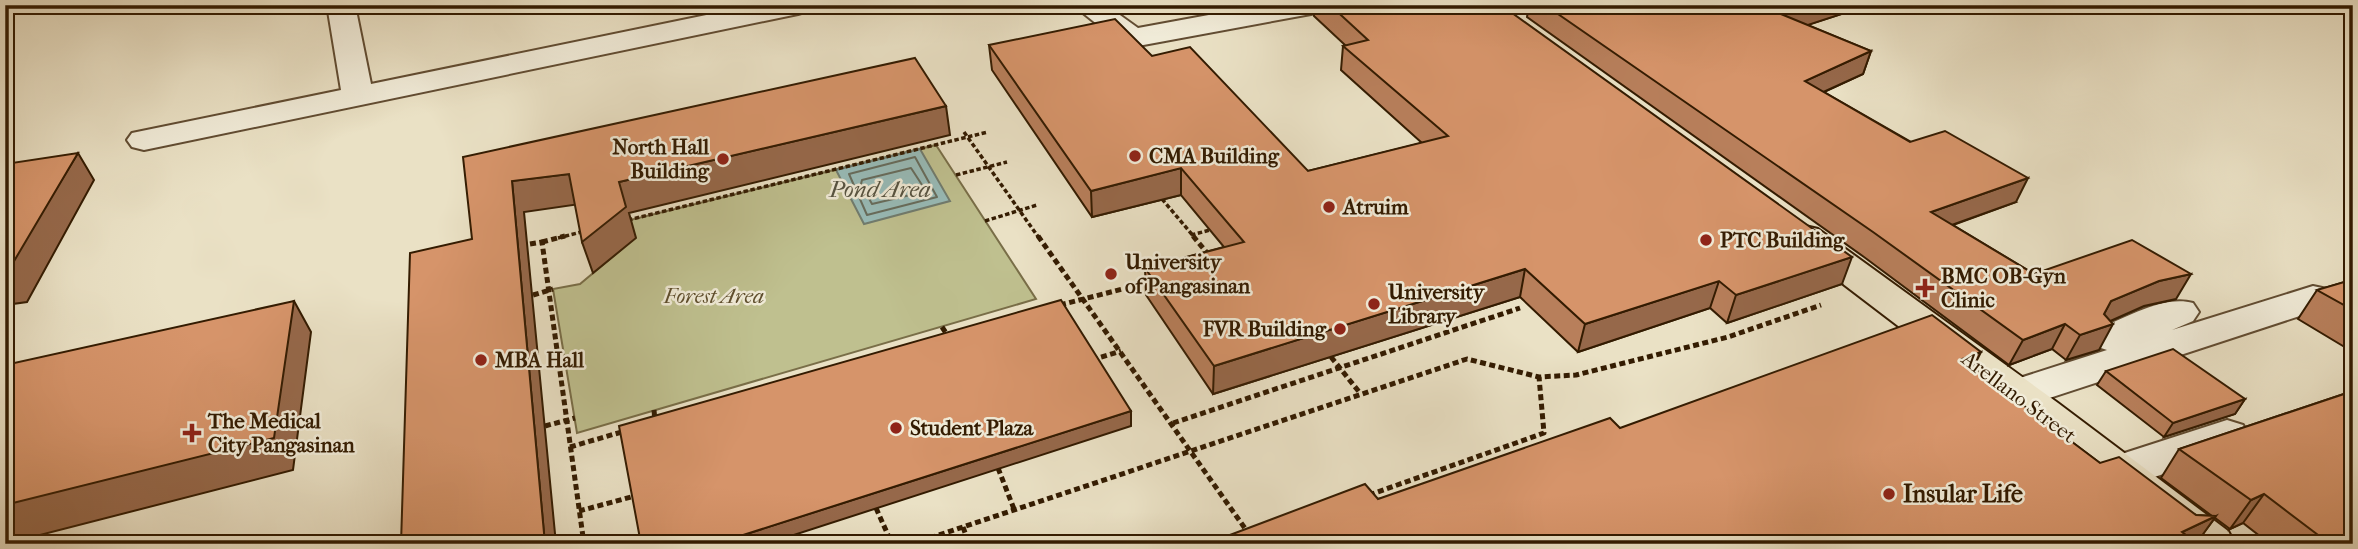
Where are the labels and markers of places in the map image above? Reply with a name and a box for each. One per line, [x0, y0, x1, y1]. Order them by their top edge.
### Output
place label: North Hall Building [612, 135, 710, 183]
place label: CMA Building [1149, 144, 1280, 168]
marker: CMA Building [1127, 148, 1143, 164]
marker: North Hall Building [715, 151, 731, 167]
place label: Atruim [1341, 195, 1409, 219]
marker: Atruim [1321, 199, 1337, 215]
place label: PTC Building [1720, 228, 1845, 252]
marker: PTC Building [1698, 232, 1714, 248]
place label: University of Pangasinan [1124, 250, 1251, 298]
place label: BMC OB-Gyn Clinic [1941, 264, 2067, 312]
marker: University of Pangasinan [1103, 266, 1119, 282]
marker: BMC OB-Gyn Clinic [1915, 278, 1935, 298]
place label: University Library [1387, 280, 1486, 328]
marker: University Library [1366, 296, 1382, 312]
place label: FVR Building [1202, 317, 1327, 341]
marker: FVR Building [1332, 321, 1348, 337]
place label: MBA Hall [494, 348, 584, 372]
marker: MBA Hall [473, 352, 489, 368]
place label: The Medical City Pangasinan [207, 409, 355, 457]
place label: Student Plaza [910, 416, 1034, 440]
marker: Student Plaza [888, 420, 904, 436]
marker: The Medical City Pangasinan [182, 423, 202, 443]
place label: Insular Life [1903, 480, 2023, 508]
marker: Insular Life [1881, 486, 1897, 502]

